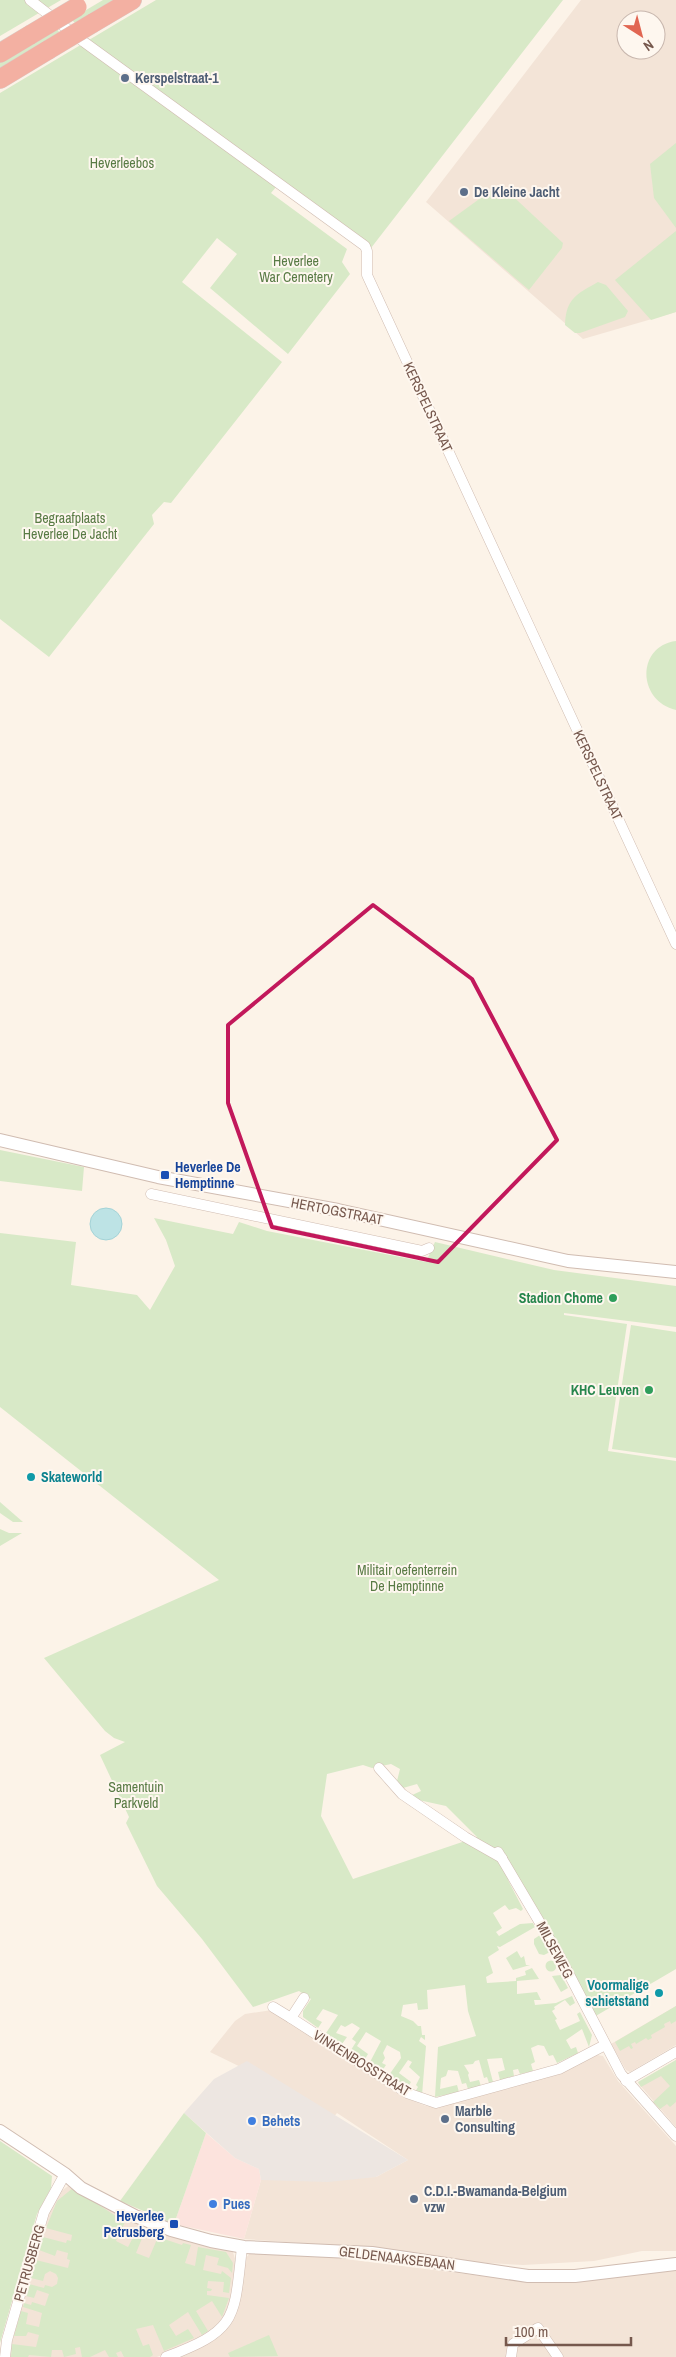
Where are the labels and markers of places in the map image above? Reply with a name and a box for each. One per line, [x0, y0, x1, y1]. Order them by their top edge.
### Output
place label: Kerspelstraat-1 [135, 69, 219, 87]
marker: Kerspelstraat-1 [119, 72, 131, 84]
place label: De Kleine Jacht [474, 183, 560, 201]
marker: De Kleine Jacht [458, 186, 470, 198]
place label: Heverlee De Hemptinne [175, 1158, 241, 1192]
marker: Heverlee De Hemptinne [159, 1169, 171, 1181]
place label: Stadion Chome [519, 1289, 603, 1307]
marker: Stadion Chome [607, 1292, 619, 1304]
place label: KHC Leuven [571, 1381, 639, 1399]
marker: KHC Leuven [643, 1384, 655, 1396]
place label: Skateworld [41, 1468, 102, 1486]
marker: Skateworld [25, 1471, 37, 1483]
place label: Voormalige schietstand [585, 1976, 649, 2010]
marker: Voormalige schietstand [653, 1987, 665, 1999]
place label: Marble Consulting [455, 2102, 515, 2136]
place label: Behets [262, 2112, 300, 2130]
marker: Marble Consulting [439, 2113, 451, 2125]
marker: Behets [246, 2115, 258, 2127]
place label: C.D.I.-Bwamanda-Belgium vzw [424, 2182, 567, 2216]
marker: C.D.I.-Bwamanda-Belgium vzw [408, 2193, 420, 2205]
place label: Pues [223, 2195, 250, 2213]
marker: Pues [207, 2198, 219, 2210]
place label: Heverlee Petrusberg [103, 2207, 164, 2241]
marker: Heverlee Petrusberg [168, 2218, 180, 2230]

